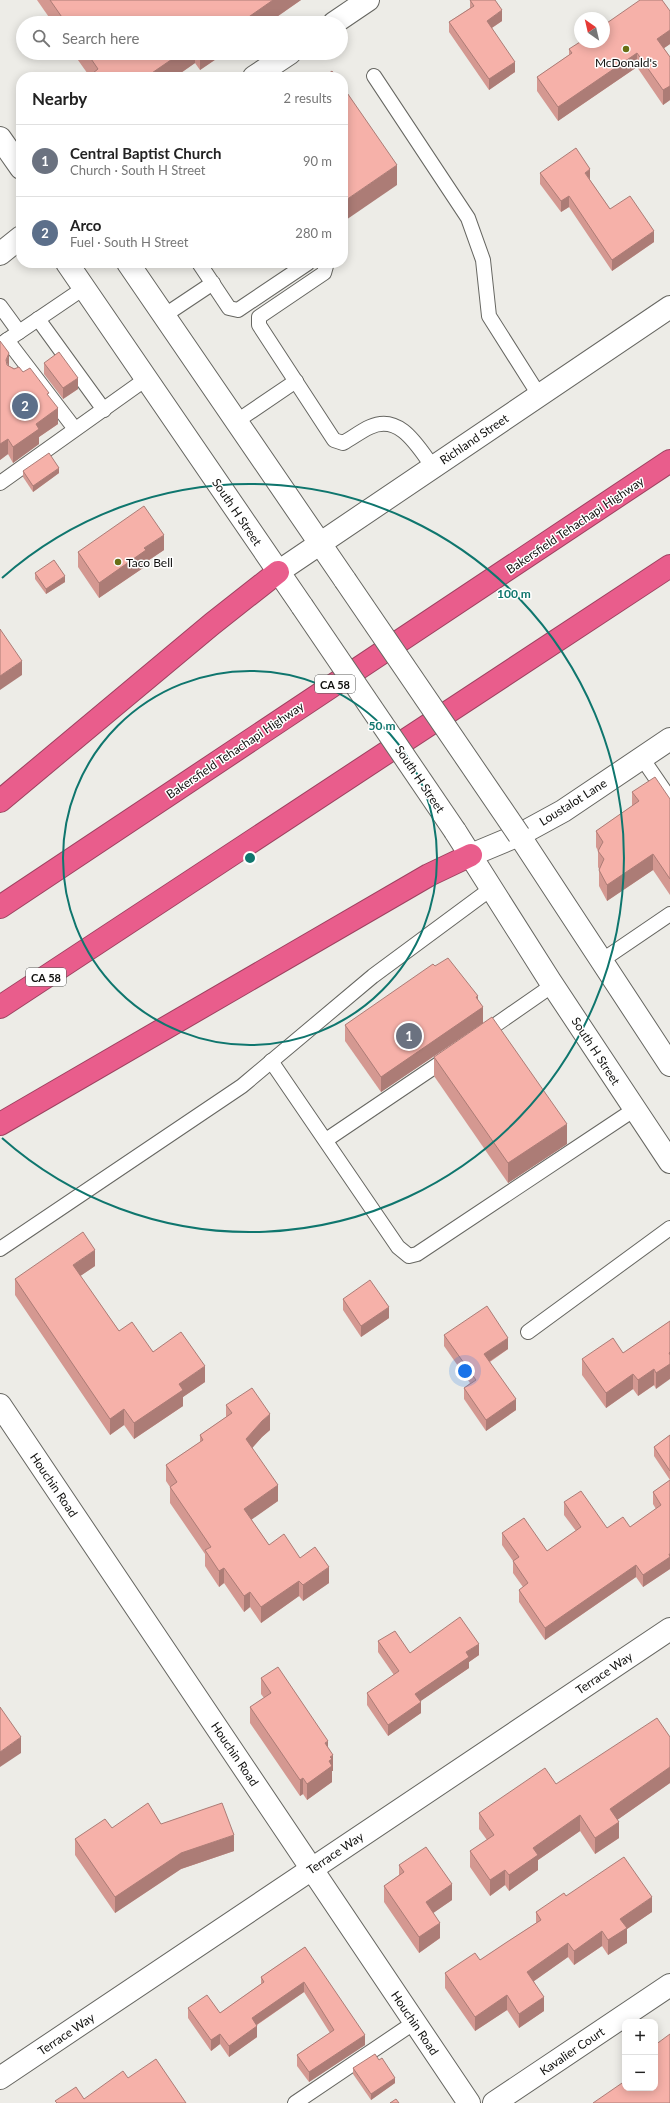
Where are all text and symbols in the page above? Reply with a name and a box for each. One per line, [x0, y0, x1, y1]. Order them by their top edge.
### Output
north arrow [574, 12, 610, 48]
search box [16, 16, 348, 60]
icon: search [30, 27, 52, 49]
text: Search here [62, 29, 139, 47]
marker: McDonald's [621, 44, 631, 54]
place label: McDonald's [595, 55, 657, 70]
text: Nearby [32, 88, 87, 109]
text: 2 results [284, 90, 332, 106]
text: Central Baptist Church [70, 144, 221, 162]
text: 1 [41, 153, 49, 169]
text: 90 m [303, 153, 332, 169]
text: Church · South H Street [70, 162, 206, 178]
text: Arco [70, 216, 102, 234]
text: 2 [41, 225, 49, 241]
text: 280 m [295, 225, 332, 241]
text: Fuel · South H Street [70, 234, 188, 250]
pin: 2 [12, 391, 38, 421]
street label: Richland Street [437, 410, 512, 467]
street label: Bakersfield Tehachapi Highway [503, 473, 647, 577]
street label: South H Street [209, 476, 265, 549]
place label: Taco Bell [126, 555, 173, 570]
marker: Taco Bell [113, 557, 123, 567]
text: 100 m [497, 586, 531, 601]
road number: CA 58 [315, 675, 355, 693]
street label: Bakersfield Tehachapi Highway [163, 698, 307, 802]
text: 50 m [369, 718, 395, 733]
street label: South H Street [392, 743, 448, 816]
street label: Loustalot Lane [536, 775, 610, 829]
centre of rings [243, 851, 257, 865]
road number: CA 58 [26, 968, 66, 986]
street label: South H Street [569, 1014, 624, 1088]
pin: 1 [396, 1021, 422, 1051]
your location [455, 1361, 475, 1381]
street label: Houchin Road [27, 1450, 81, 1520]
street label: Terrace Way [573, 1648, 636, 1697]
street label: Houchin Road [208, 1719, 262, 1789]
street label: Terrace Way [304, 1828, 367, 1877]
street label: Houchin Road [388, 1988, 442, 2058]
street label: Terrace Way [35, 2009, 98, 2058]
map controls [622, 2019, 658, 2091]
button: + [622, 2019, 658, 2055]
street label: Kavalier Court [537, 2023, 608, 2078]
button: − [622, 2055, 658, 2091]

